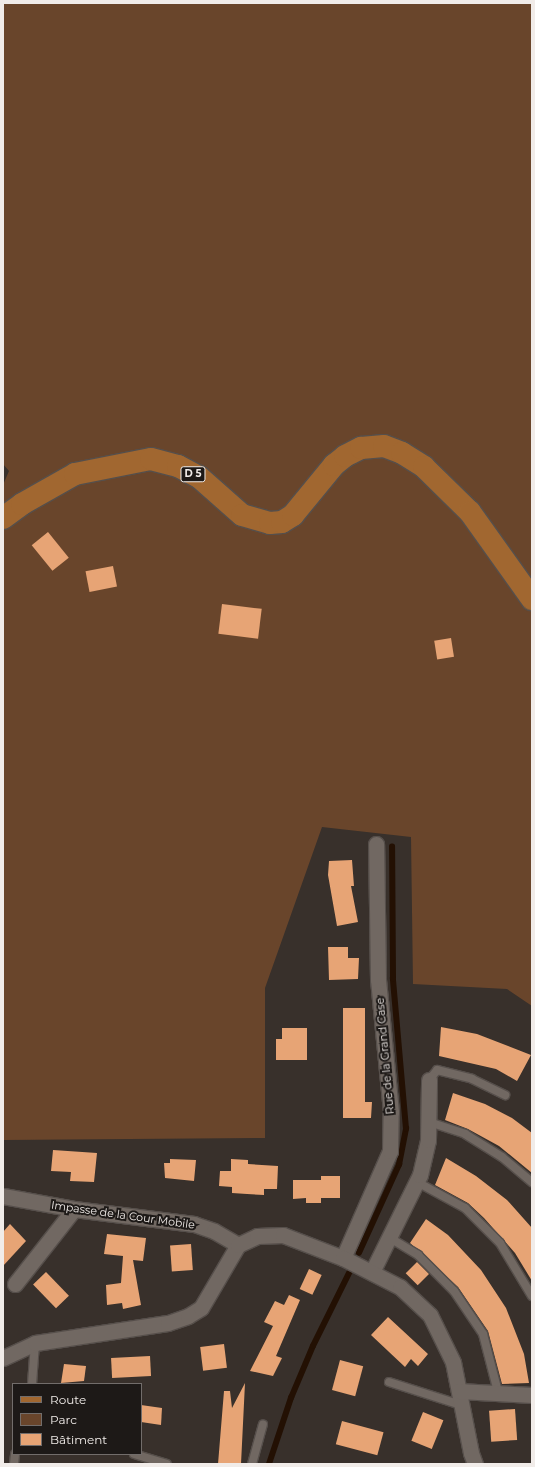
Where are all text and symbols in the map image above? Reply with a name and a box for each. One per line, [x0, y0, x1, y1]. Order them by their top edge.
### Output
road number: D 5 [180, 466, 206, 482]
street label: Rue de la Grand Case [373, 997, 397, 1115]
street label: Impasse de la Cour Mobile [50, 1198, 196, 1232]
legend [12, 1383, 142, 1455]
text: Route [50, 1392, 86, 1407]
text: Parc [50, 1412, 77, 1427]
text: Bâtiment [50, 1432, 107, 1447]

